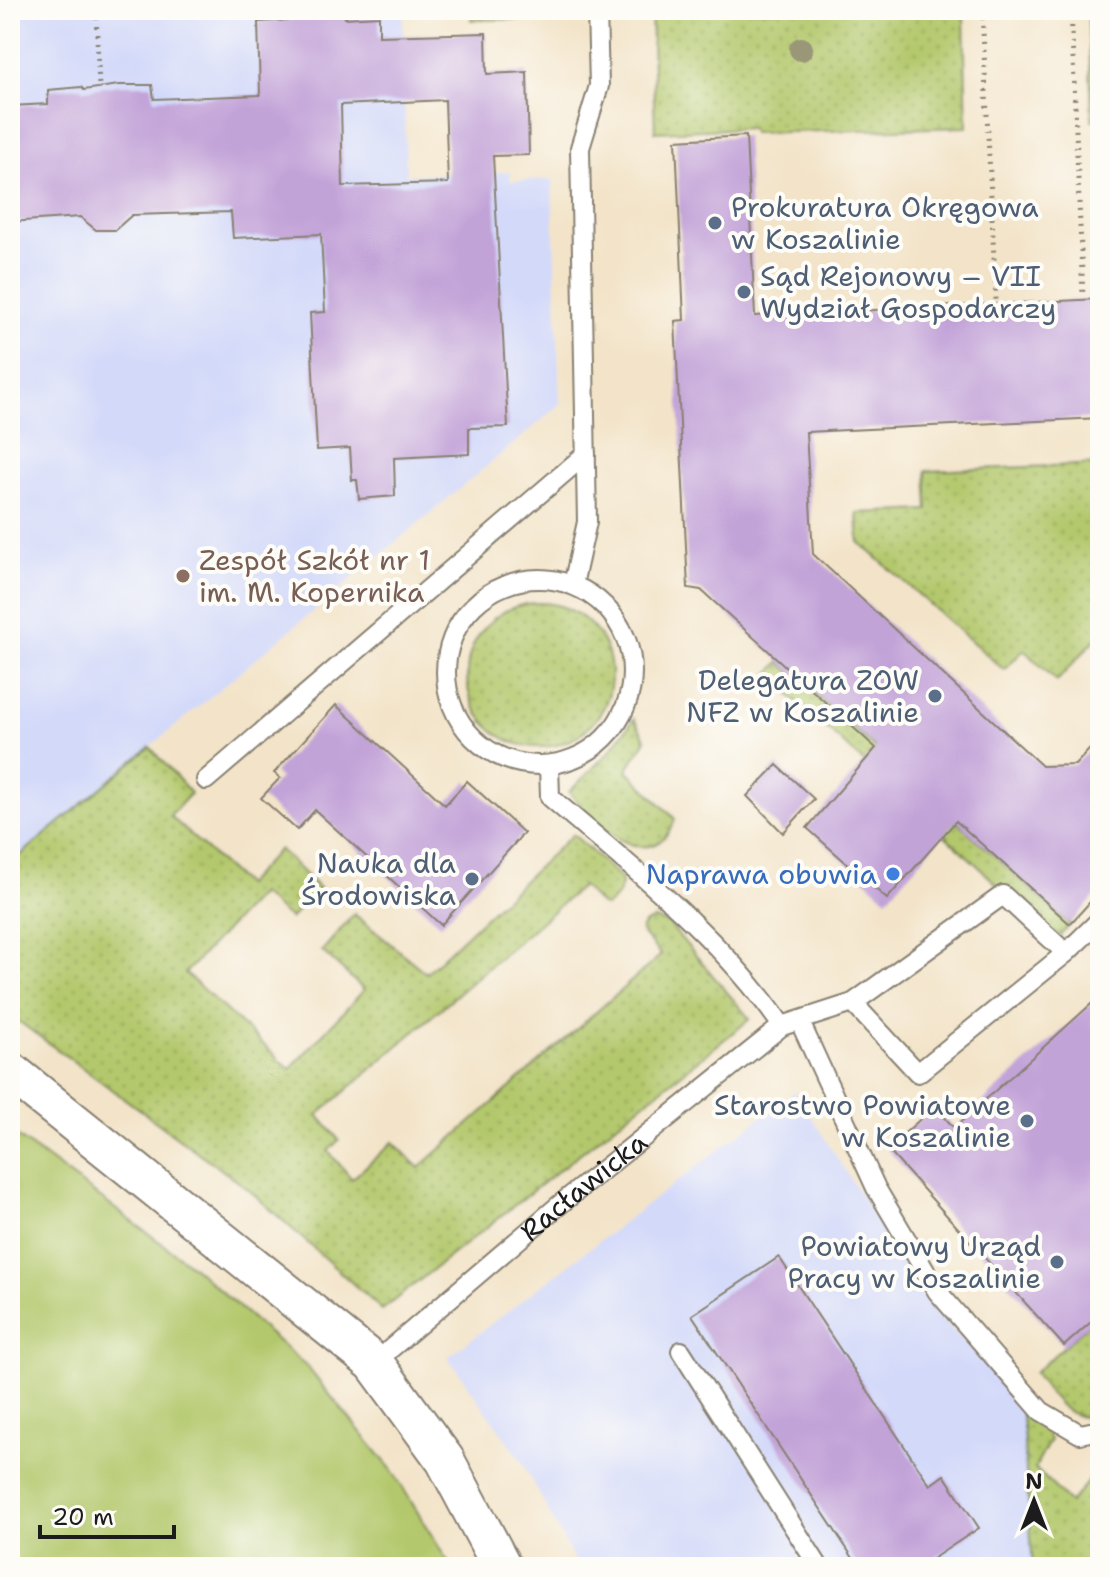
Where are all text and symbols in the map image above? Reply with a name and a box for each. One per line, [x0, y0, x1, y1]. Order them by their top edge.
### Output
place label: Prokuratura Okręgowa w Koszalinie [731, 188, 1039, 258]
marker: Prokuratura Okręgowa w Koszalinie [706, 214, 724, 232]
place label: Sąd Rejonowy – VII Wydział Gospodarczy [760, 257, 1056, 327]
marker: Sąd Rejonowy – VII Wydział Gospodarczy [735, 283, 753, 301]
place label: Zespół Szkół nr 1 im. M. Kopernika [199, 541, 430, 611]
marker: Zespół Szkół nr 1 im. M. Kopernika [174, 567, 192, 585]
place label: Delegatura ZOW NFZ w Koszalinie [686, 661, 919, 731]
marker: Delegatura ZOW NFZ w Koszalinie [926, 687, 944, 705]
place label: Nauka dla Środowiska [301, 844, 456, 914]
place label: Naprawa obuwia [646, 855, 877, 893]
marker: Naprawa obuwia [884, 865, 902, 883]
marker: Nauka dla Środowiska [463, 870, 481, 888]
place label: Starostwo Powiatowe w Koszalinie [714, 1086, 1011, 1156]
marker: Starostwo Powiatowe w Koszalinie [1018, 1112, 1036, 1130]
street label: Racławicka [512, 1123, 655, 1250]
place label: Powiatowy Urząd Pracy w Koszalinie [788, 1227, 1041, 1297]
marker: Powiatowy Urząd Pracy w Koszalinie [1048, 1253, 1066, 1271]
north arrow [994, 1461, 1074, 1541]
text: N [1025, 1467, 1043, 1496]
scale bar [40, 1489, 174, 1539]
text: 20 m [52, 1501, 114, 1533]

